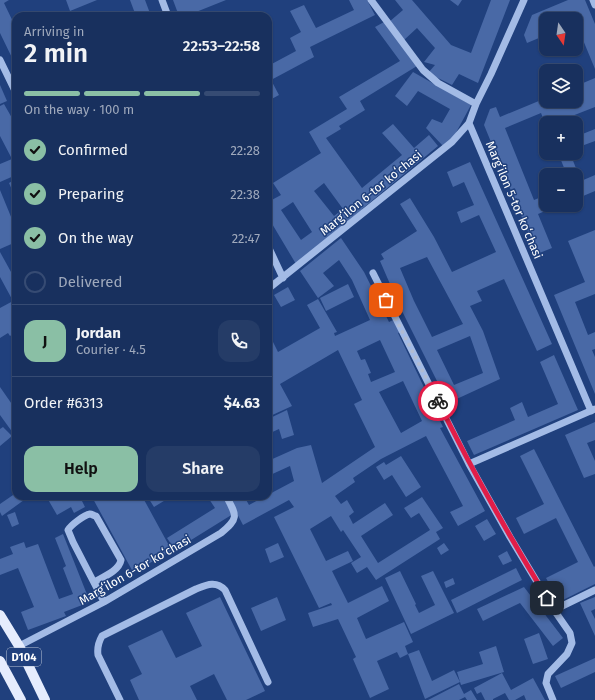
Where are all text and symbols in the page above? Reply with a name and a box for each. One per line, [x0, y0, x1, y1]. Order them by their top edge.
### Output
north arrow [539, 12, 583, 56]
map controls [539, 12, 583, 212]
text: Arriving in [24, 24, 84, 39]
text: 22:53–22:58 [183, 37, 260, 55]
text: 2 min [24, 38, 88, 69]
button: layers [539, 64, 583, 108]
text: On the way · 100 m [24, 102, 134, 117]
button: + [539, 116, 583, 160]
icon: check [24, 139, 46, 161]
street label: Margʻilon 5-tor koʻchasi [483, 139, 546, 261]
text: Confirmed [58, 141, 128, 159]
text: 22:28 [230, 143, 260, 158]
street label: Margʻilon 6-tor koʻchasi [317, 147, 425, 238]
button: − [539, 168, 583, 212]
icon: check [24, 183, 46, 205]
text: Preparing [58, 185, 123, 203]
text: 22:38 [230, 187, 260, 202]
icon: check [24, 227, 46, 249]
text: On the way [58, 229, 133, 247]
text: 22:47 [232, 231, 260, 246]
text: Delivered [58, 273, 122, 291]
pin [369, 283, 403, 317]
icon: bag [375, 289, 397, 311]
button: phone [218, 320, 260, 362]
text: Jordan [76, 324, 121, 342]
text: J [43, 332, 47, 350]
text: Courier · 4.5 [76, 342, 146, 357]
courier [418, 381, 458, 421]
icon: bike [427, 390, 449, 412]
text: Order #6313 [24, 394, 103, 412]
text: $4.63 [224, 394, 260, 412]
button: Help [24, 446, 138, 492]
button: Share [146, 446, 260, 492]
street label: Margʻilon 6-tor koʻchasi [76, 531, 193, 608]
pin [530, 581, 564, 615]
icon: home [536, 587, 558, 609]
road number: D104 [7, 648, 41, 666]

